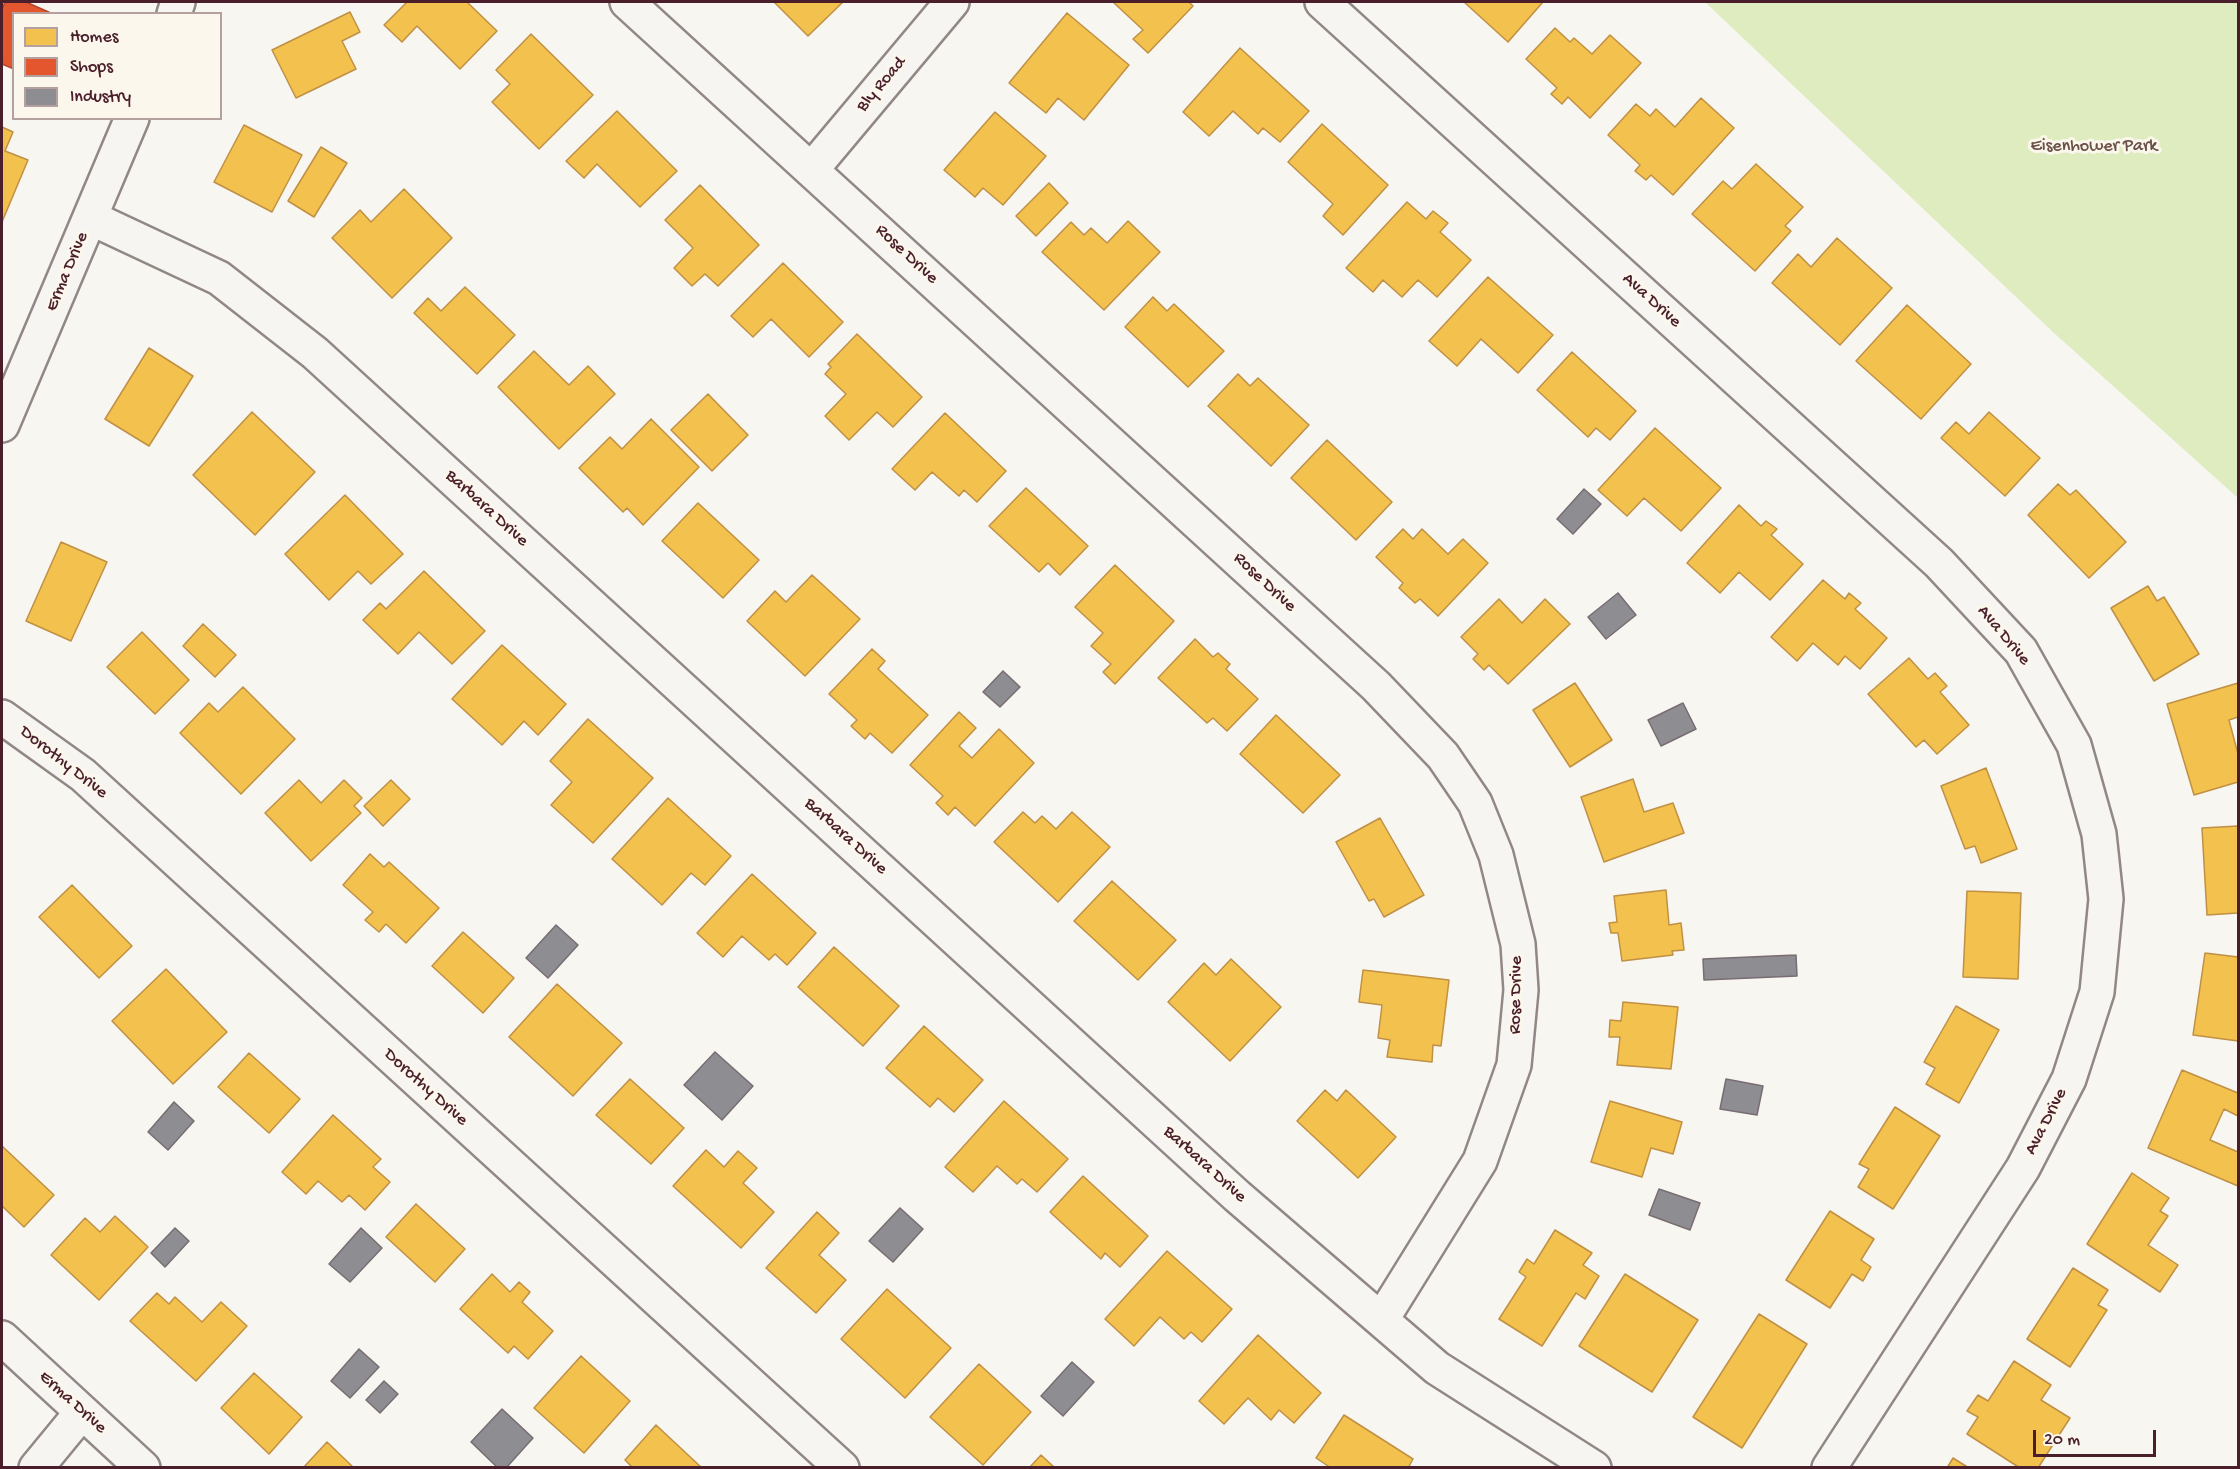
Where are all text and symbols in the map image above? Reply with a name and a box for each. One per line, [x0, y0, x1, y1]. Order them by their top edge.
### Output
legend [12, 12, 222, 120]
text: Homes [70, 27, 118, 48]
street label: Bly Road [853, 53, 911, 117]
text: Shops [70, 57, 113, 78]
text: Industry [70, 87, 131, 108]
park label: Eisenhower Park [2031, 136, 2157, 158]
street label: Rose Drive [870, 220, 942, 290]
street label: Erma Drive [42, 229, 94, 315]
street label: Ava Drive [1617, 269, 1685, 333]
street label: Barbara Drive [440, 466, 532, 552]
street label: Rose Drive [1228, 548, 1300, 618]
street label: Ava Drive [1972, 601, 2034, 671]
street label: Dorothy Drive [15, 722, 111, 804]
street label: Barbara Drive [799, 794, 891, 880]
street label: Rose Drive [1506, 956, 1528, 1034]
street label: Dorothy Drive [378, 1044, 472, 1132]
street label: Ava Drive [2021, 1085, 2073, 1159]
street label: Barbara Drive [1158, 1122, 1250, 1208]
street label: Erma Drive [34, 1367, 110, 1439]
scale bar [2036, 1418, 2159, 1456]
text: 20 m [2044, 1430, 2080, 1451]

